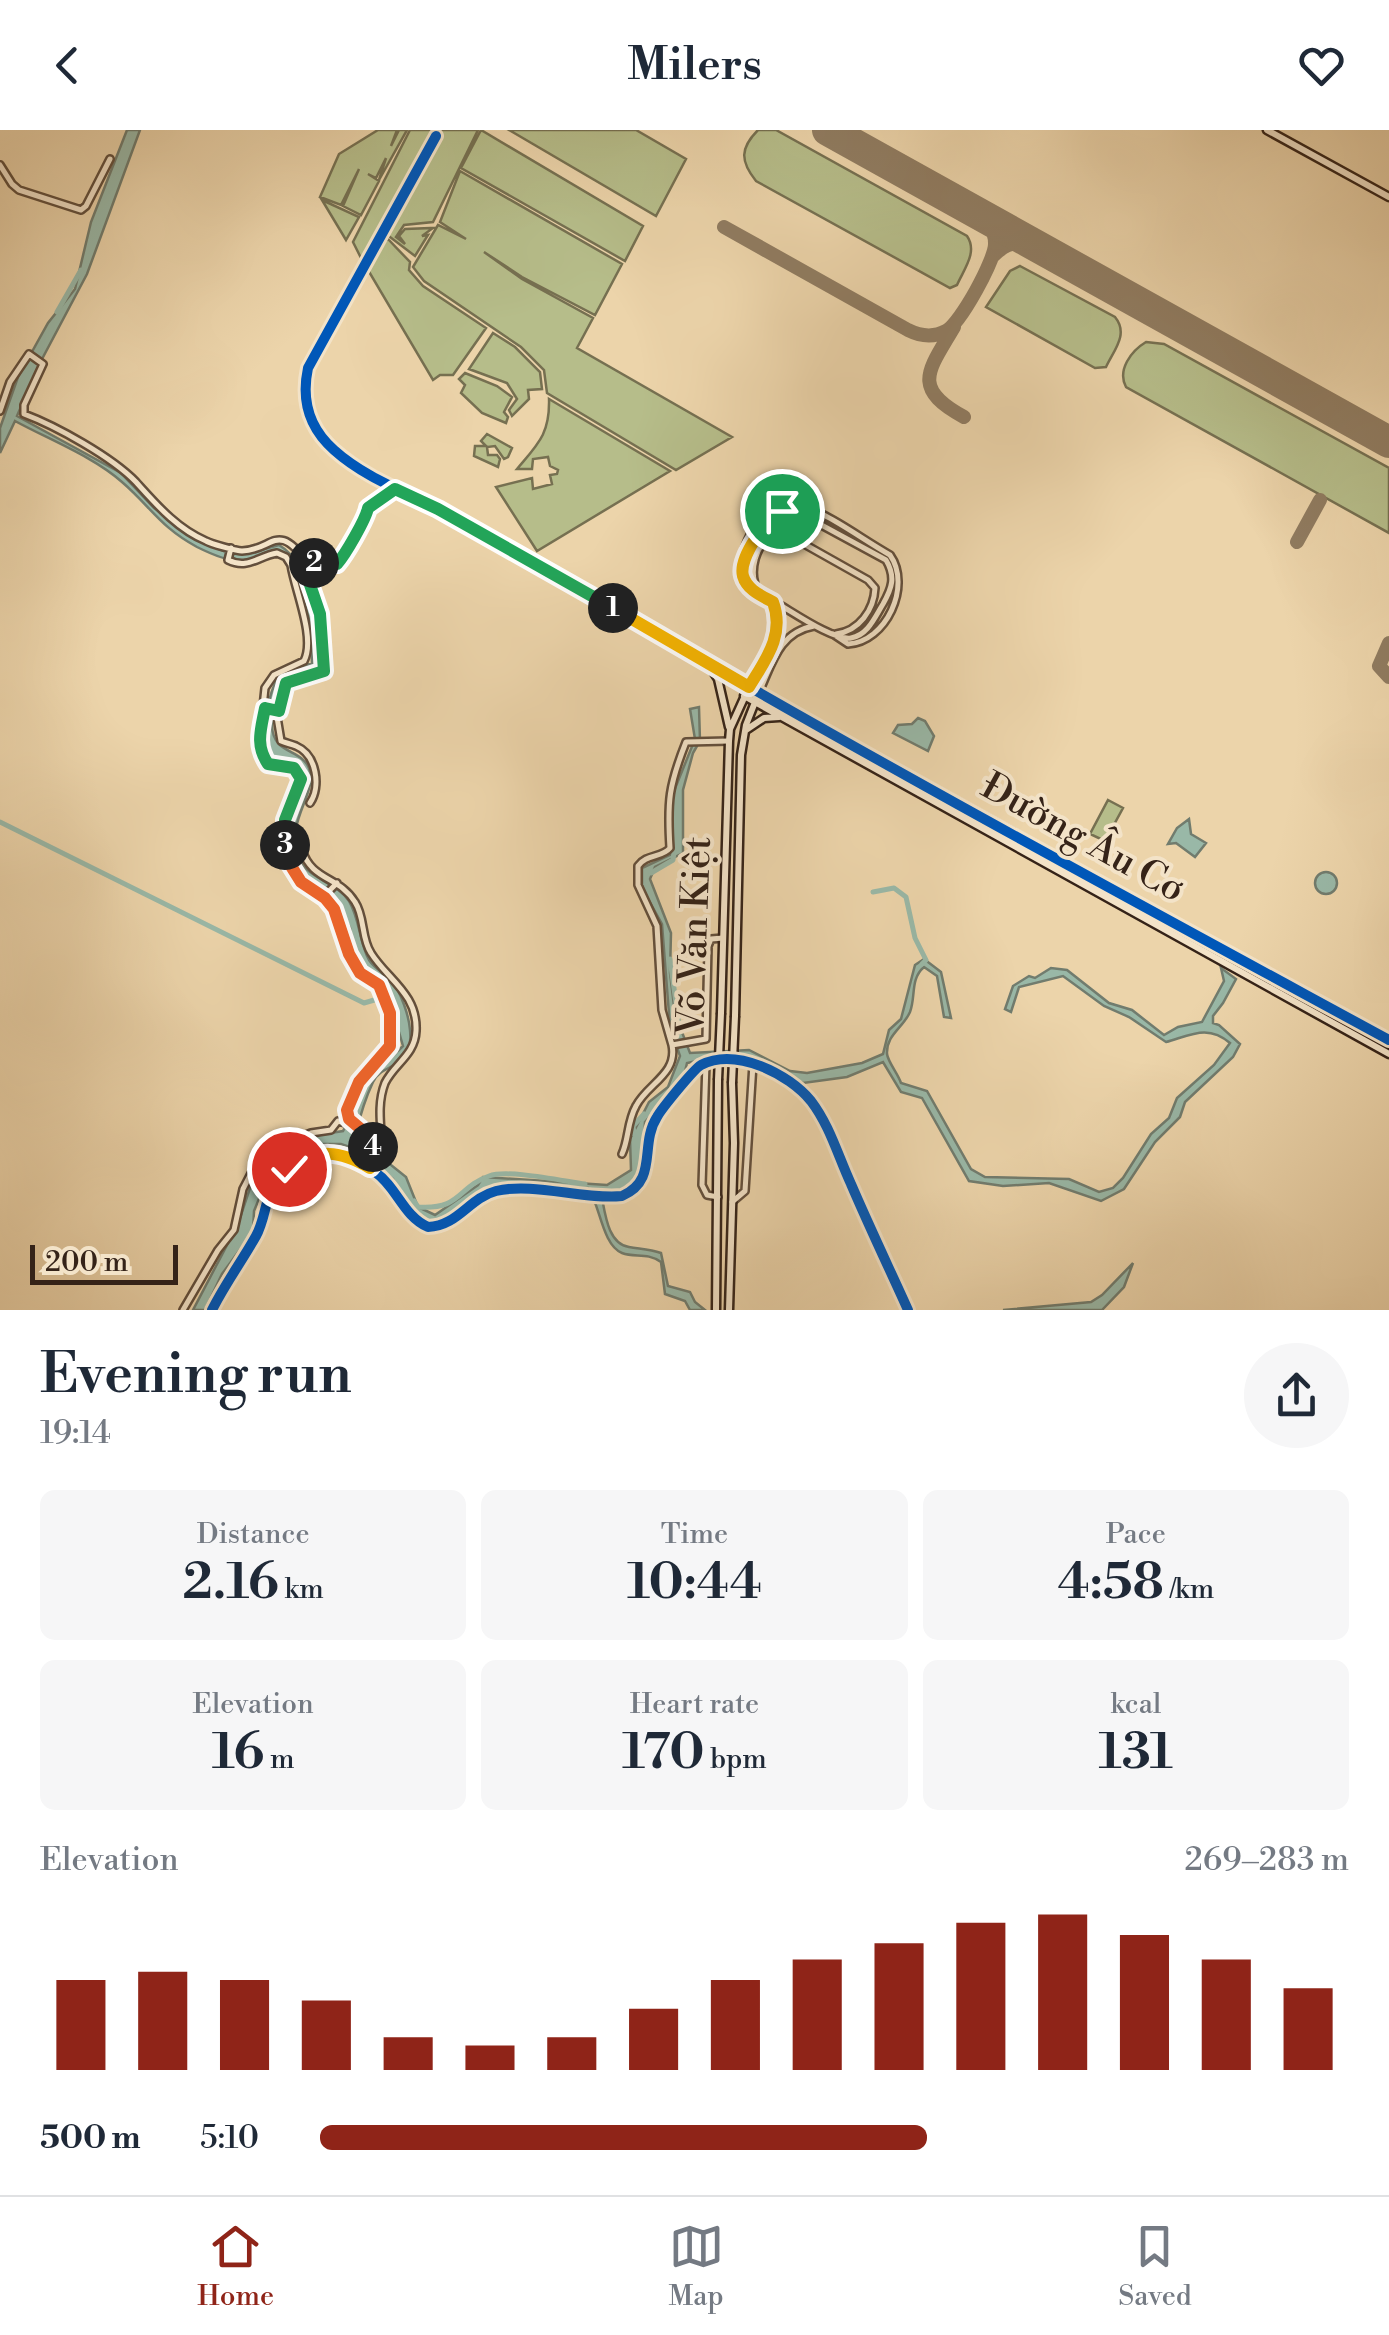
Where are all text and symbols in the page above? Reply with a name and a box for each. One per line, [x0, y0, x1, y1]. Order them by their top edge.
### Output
text: Milers [627, 37, 762, 94]
icon: back [40, 38, 95, 93]
icon: heart [1294, 38, 1349, 93]
pin [740, 469, 825, 554]
icon: arrive [755, 484, 810, 539]
pin: 2 [289, 538, 339, 588]
text: 2 [305, 545, 323, 580]
pin: 1 [588, 583, 638, 633]
text: 1 [606, 590, 620, 625]
street label: Đường Âu Cơ [973, 760, 1194, 913]
pin: 3 [260, 820, 310, 870]
text: 3 [277, 827, 293, 862]
street label: Võ Văn Kiệt [668, 835, 722, 1038]
pin: 4 [348, 1122, 398, 1172]
pin [247, 1127, 332, 1212]
text: 4 [364, 1129, 382, 1164]
icon: check [262, 1142, 317, 1197]
scale bar [30, 1240, 178, 1284]
text: 200 m [45, 1245, 128, 1280]
text: Evening run [40, 1341, 352, 1410]
button: share [1244, 1343, 1349, 1448]
text: 19:14 [40, 1413, 111, 1453]
text: Distance [197, 1517, 310, 1552]
text: Time [661, 1517, 728, 1552]
text: Pace [1106, 1517, 1166, 1552]
text: 2.16 [183, 1552, 279, 1614]
text: 10:44 [627, 1552, 762, 1614]
text: 4:58 [1057, 1552, 1164, 1614]
text: km [279, 1572, 324, 1607]
text: /km [1164, 1572, 1214, 1607]
text: Elevation [193, 1687, 314, 1722]
text: Heart rate [630, 1687, 759, 1722]
text: kcal [1110, 1687, 1161, 1722]
text: 16 [212, 1722, 264, 1784]
text: 170 [622, 1722, 704, 1784]
text: 131 [1099, 1722, 1173, 1784]
text: m [264, 1742, 295, 1777]
text: bpm [704, 1742, 767, 1777]
text: Elevation [40, 1840, 179, 1880]
text: 269–283 m [1185, 1840, 1349, 1880]
text: 500 m [40, 2118, 141, 2158]
text: 5:10 [200, 2118, 259, 2158]
tab: Home [197, 2219, 274, 2314]
tab: Map [669, 2219, 724, 2314]
tab: Saved [1118, 2219, 1192, 2314]

